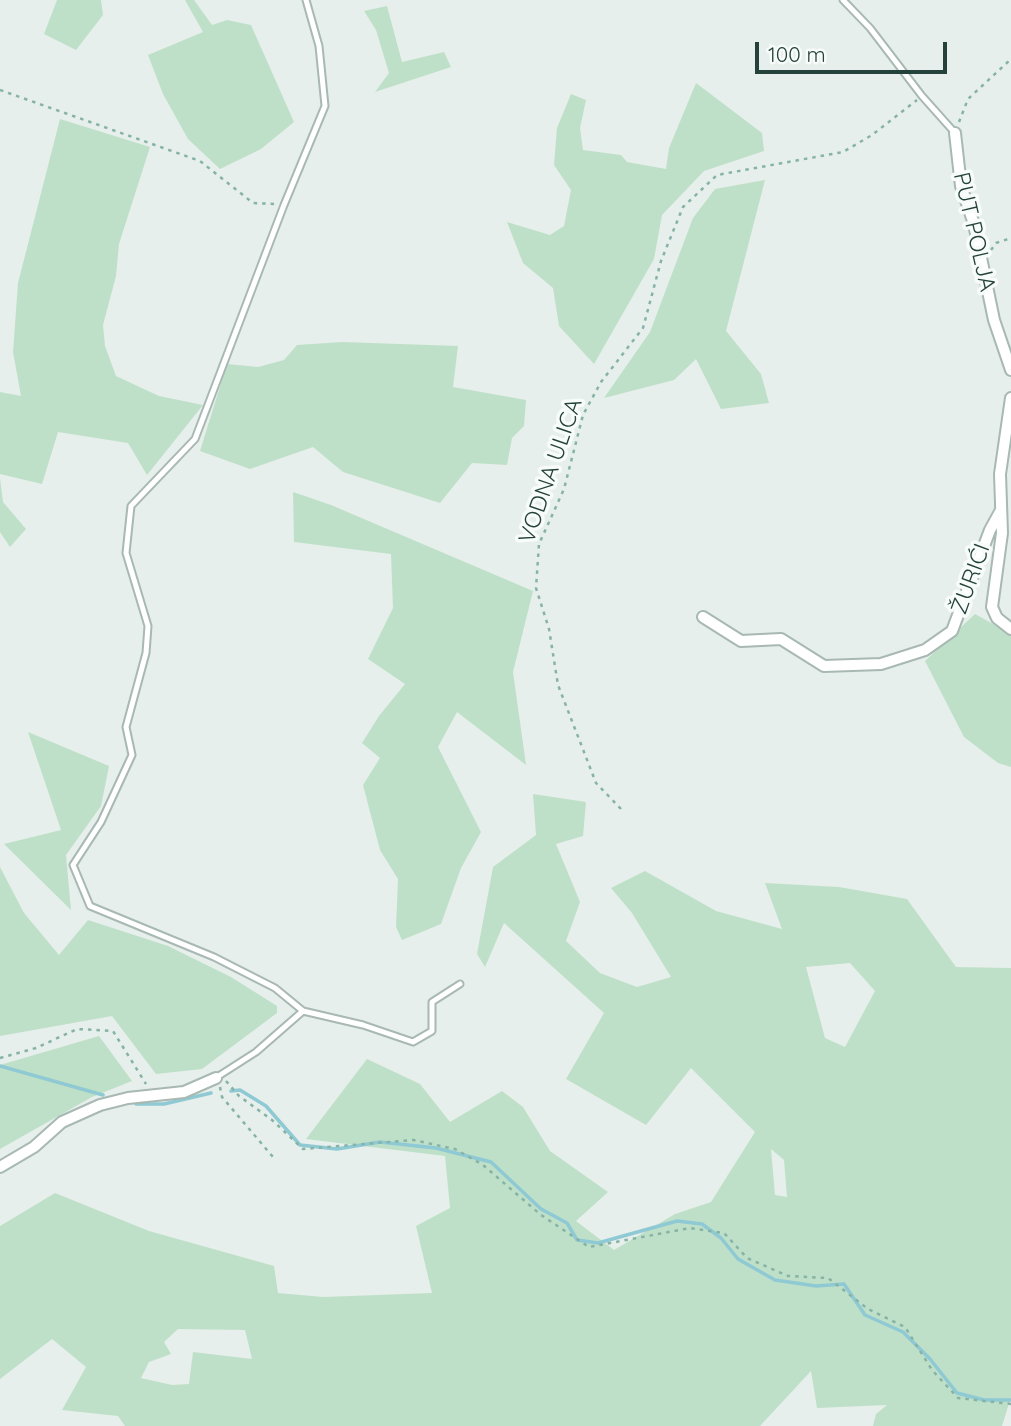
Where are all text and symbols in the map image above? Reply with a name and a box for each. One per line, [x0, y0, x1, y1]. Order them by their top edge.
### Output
scale bar [759, 28, 951, 72]
text: 100 m [768, 41, 826, 67]
street label: PUT POLJA [947, 170, 1001, 294]
street label: VODNA ULICA [513, 395, 589, 547]
street label: ŽURIĆI [946, 540, 996, 618]

